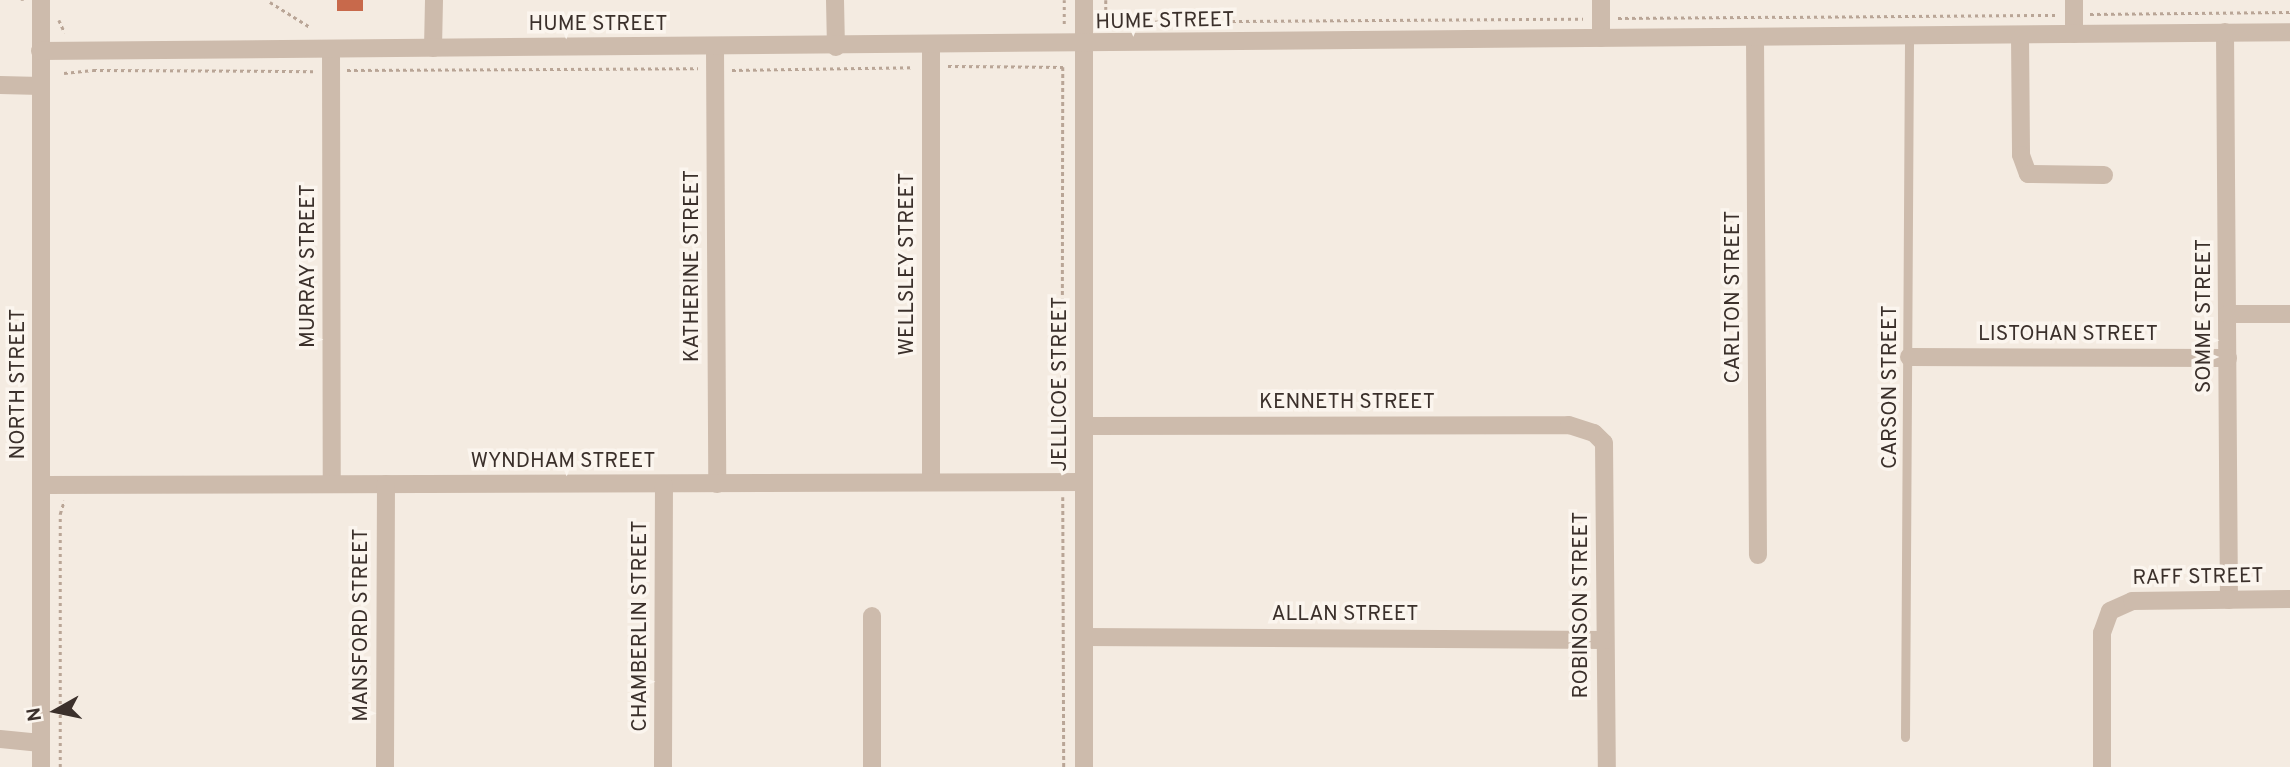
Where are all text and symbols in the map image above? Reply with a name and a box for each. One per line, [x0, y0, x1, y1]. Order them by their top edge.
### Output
street label: HUME STREET [1095, 8, 1235, 36]
street label: HUME STREET [528, 12, 668, 38]
street label: KATHERINE STREET [680, 170, 706, 362]
street label: WELLSLEY STREET [895, 172, 921, 356]
street label: MURRAY STREET [296, 183, 322, 349]
street label: CARLTON STREET [1721, 211, 1747, 383]
street label: SOMME STREET [2192, 239, 2218, 393]
street label: JELLICOE STREET [1048, 297, 1074, 471]
street label: CARSON STREET [1878, 305, 1904, 469]
street label: NORTH STREET [6, 309, 32, 459]
street label: LISTOHAN STREET [1978, 322, 2158, 348]
street label: KENNETH STREET [1259, 390, 1435, 416]
street label: WYNDHAM STREET [470, 449, 656, 475]
street label: ROBINSON STREET [1569, 512, 1595, 698]
street label: CHAMBERLIN STREET [628, 520, 654, 732]
street label: MANSFORD STREET [349, 528, 375, 722]
street label: RAFF STREET [2132, 564, 2264, 592]
street label: ALLAN STREET [1272, 602, 1418, 628]
north arrow [21, 676, 91, 746]
text: N [22, 706, 48, 723]

